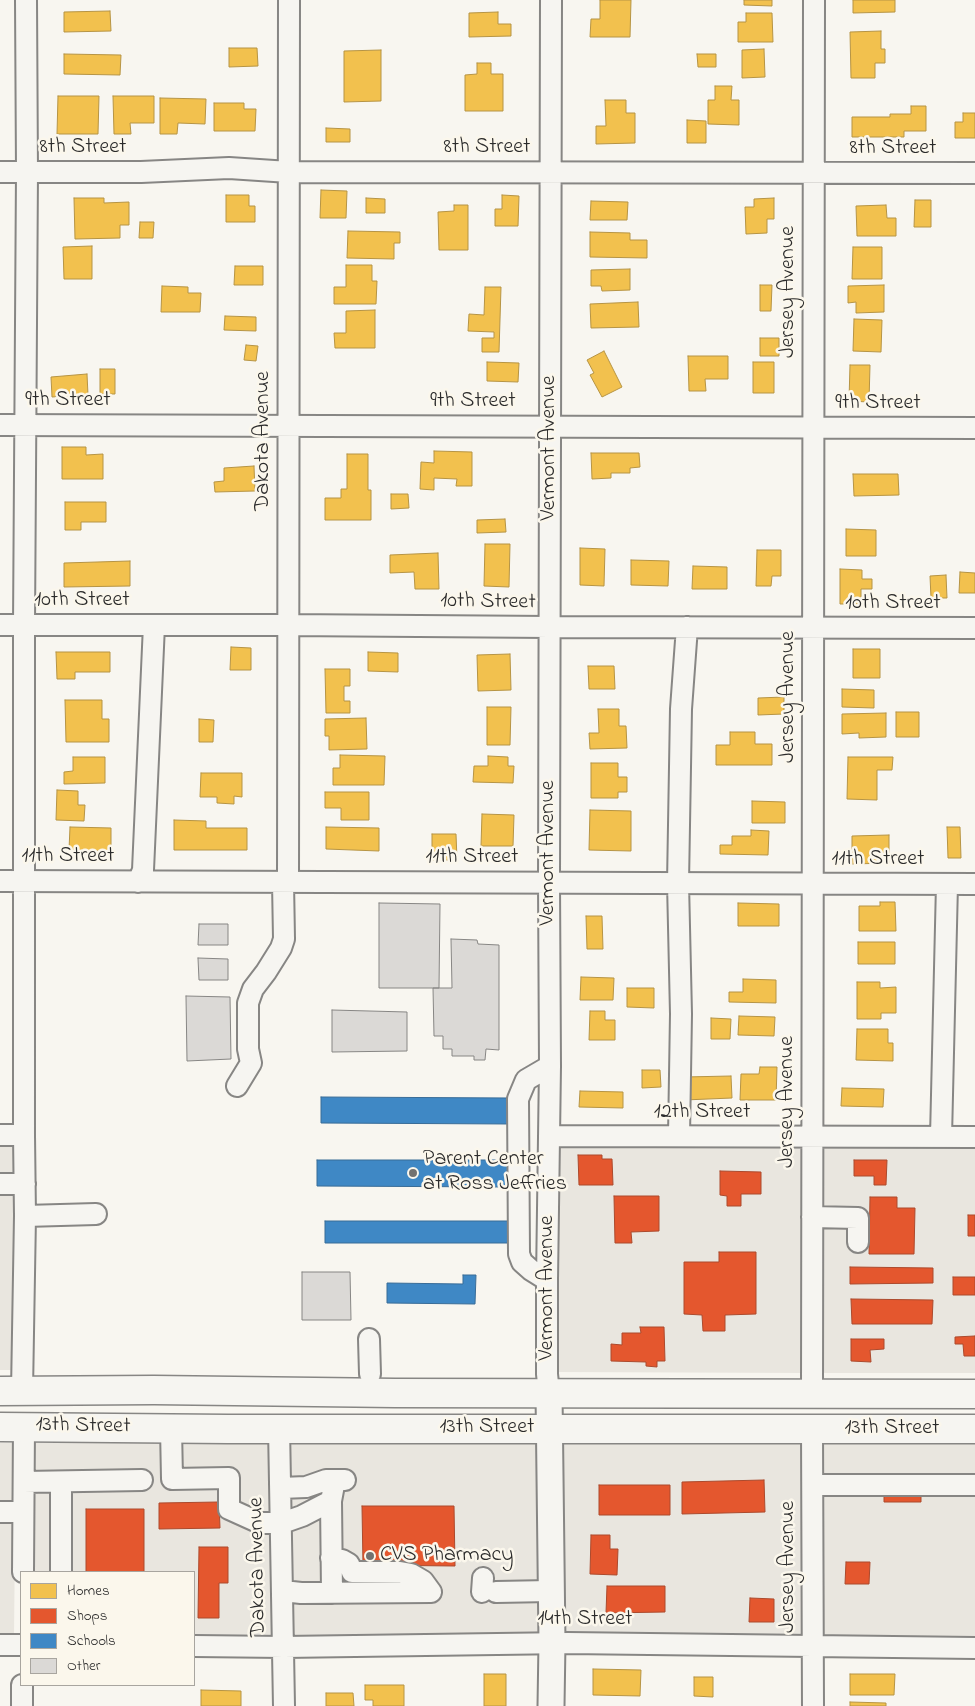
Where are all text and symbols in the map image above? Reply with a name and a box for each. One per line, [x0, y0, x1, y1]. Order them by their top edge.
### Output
street label: 8th Street [39, 135, 127, 161]
street label: 8th Street [443, 135, 531, 161]
street label: 8th Street [849, 136, 937, 162]
street label: Jersey Avenue [776, 226, 802, 358]
street label: Dakota Avenue [251, 371, 277, 511]
street label: Vermont Avenue [537, 375, 563, 521]
street label: 9th Street [25, 388, 111, 414]
street label: 9th Street [430, 389, 516, 415]
street label: 9th Street [835, 391, 921, 417]
street label: 10th Street [34, 588, 130, 614]
street label: 10th Street [440, 589, 536, 617]
street label: 10th Street [845, 591, 941, 617]
street label: Jersey Avenue [776, 631, 802, 763]
street label: Vermont Avenue [536, 780, 562, 926]
street label: 11th Street [22, 844, 114, 870]
street label: 11th Street [426, 845, 518, 871]
street label: 11th Street [832, 847, 924, 873]
street label: Jersey Avenue [775, 1036, 801, 1168]
street label: 12th Street [654, 1100, 750, 1126]
place label: Parent Center at Ross Jeffries [423, 1147, 567, 1198]
marker: Parent Center at Ross Jeffries [407, 1167, 419, 1179]
street label: Vermont Avenue [535, 1215, 561, 1361]
street label: 13th Street [35, 1413, 131, 1441]
street label: 13th Street [440, 1415, 534, 1441]
street label: 13th Street [845, 1416, 939, 1442]
street label: Dakota Avenue [245, 1497, 273, 1637]
street label: Jersey Avenue [776, 1501, 802, 1633]
place label: CVS Pharmacy [380, 1543, 514, 1569]
marker: CVS Pharmacy [364, 1550, 376, 1562]
legend [20, 1571, 195, 1686]
text: Homes [67, 1580, 110, 1602]
text: Shops [67, 1605, 107, 1627]
street label: 14th Street [538, 1607, 632, 1633]
text: Schools [67, 1630, 116, 1652]
text: Other [67, 1655, 100, 1677]

